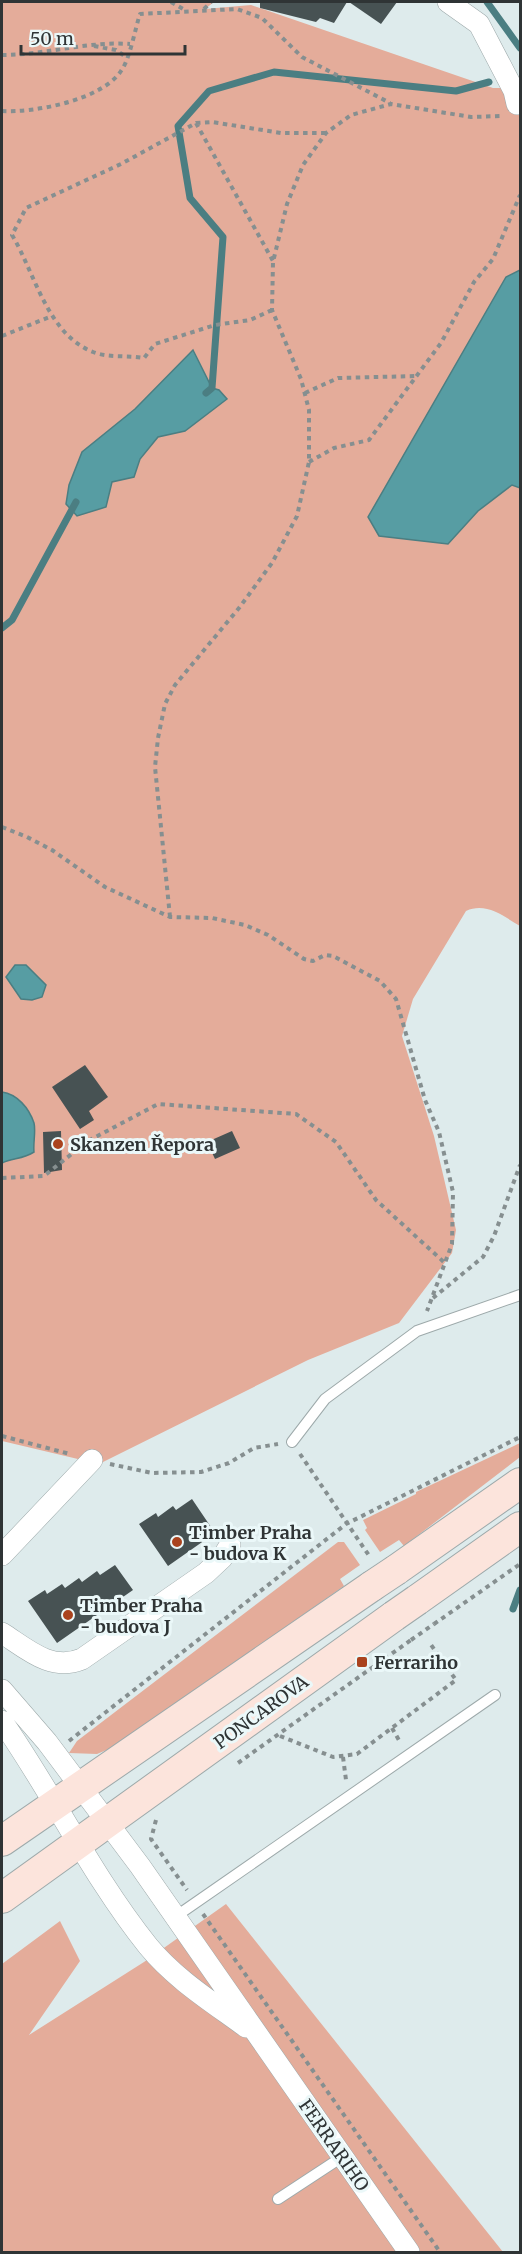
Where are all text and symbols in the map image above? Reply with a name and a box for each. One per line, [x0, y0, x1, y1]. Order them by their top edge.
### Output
scale bar [21, 18, 184, 56]
text: 50 m [30, 27, 74, 50]
place label: Skanzen Řepora [70, 1133, 214, 1156]
marker: Skanzen Řepora [51, 1137, 65, 1151]
place label: Timber Praha - budova K [189, 1521, 312, 1565]
marker: Timber Praha - budova K [170, 1535, 184, 1549]
place label: Timber Praha - budova J [80, 1594, 203, 1638]
marker: Timber Praha - budova J [61, 1608, 75, 1622]
place label: Ferrariho [374, 1651, 458, 1674]
marker: Ferrariho [355, 1655, 369, 1669]
street label: PONCAROVA [209, 1670, 313, 1754]
street label: FERRARIHO [294, 2095, 374, 2195]

